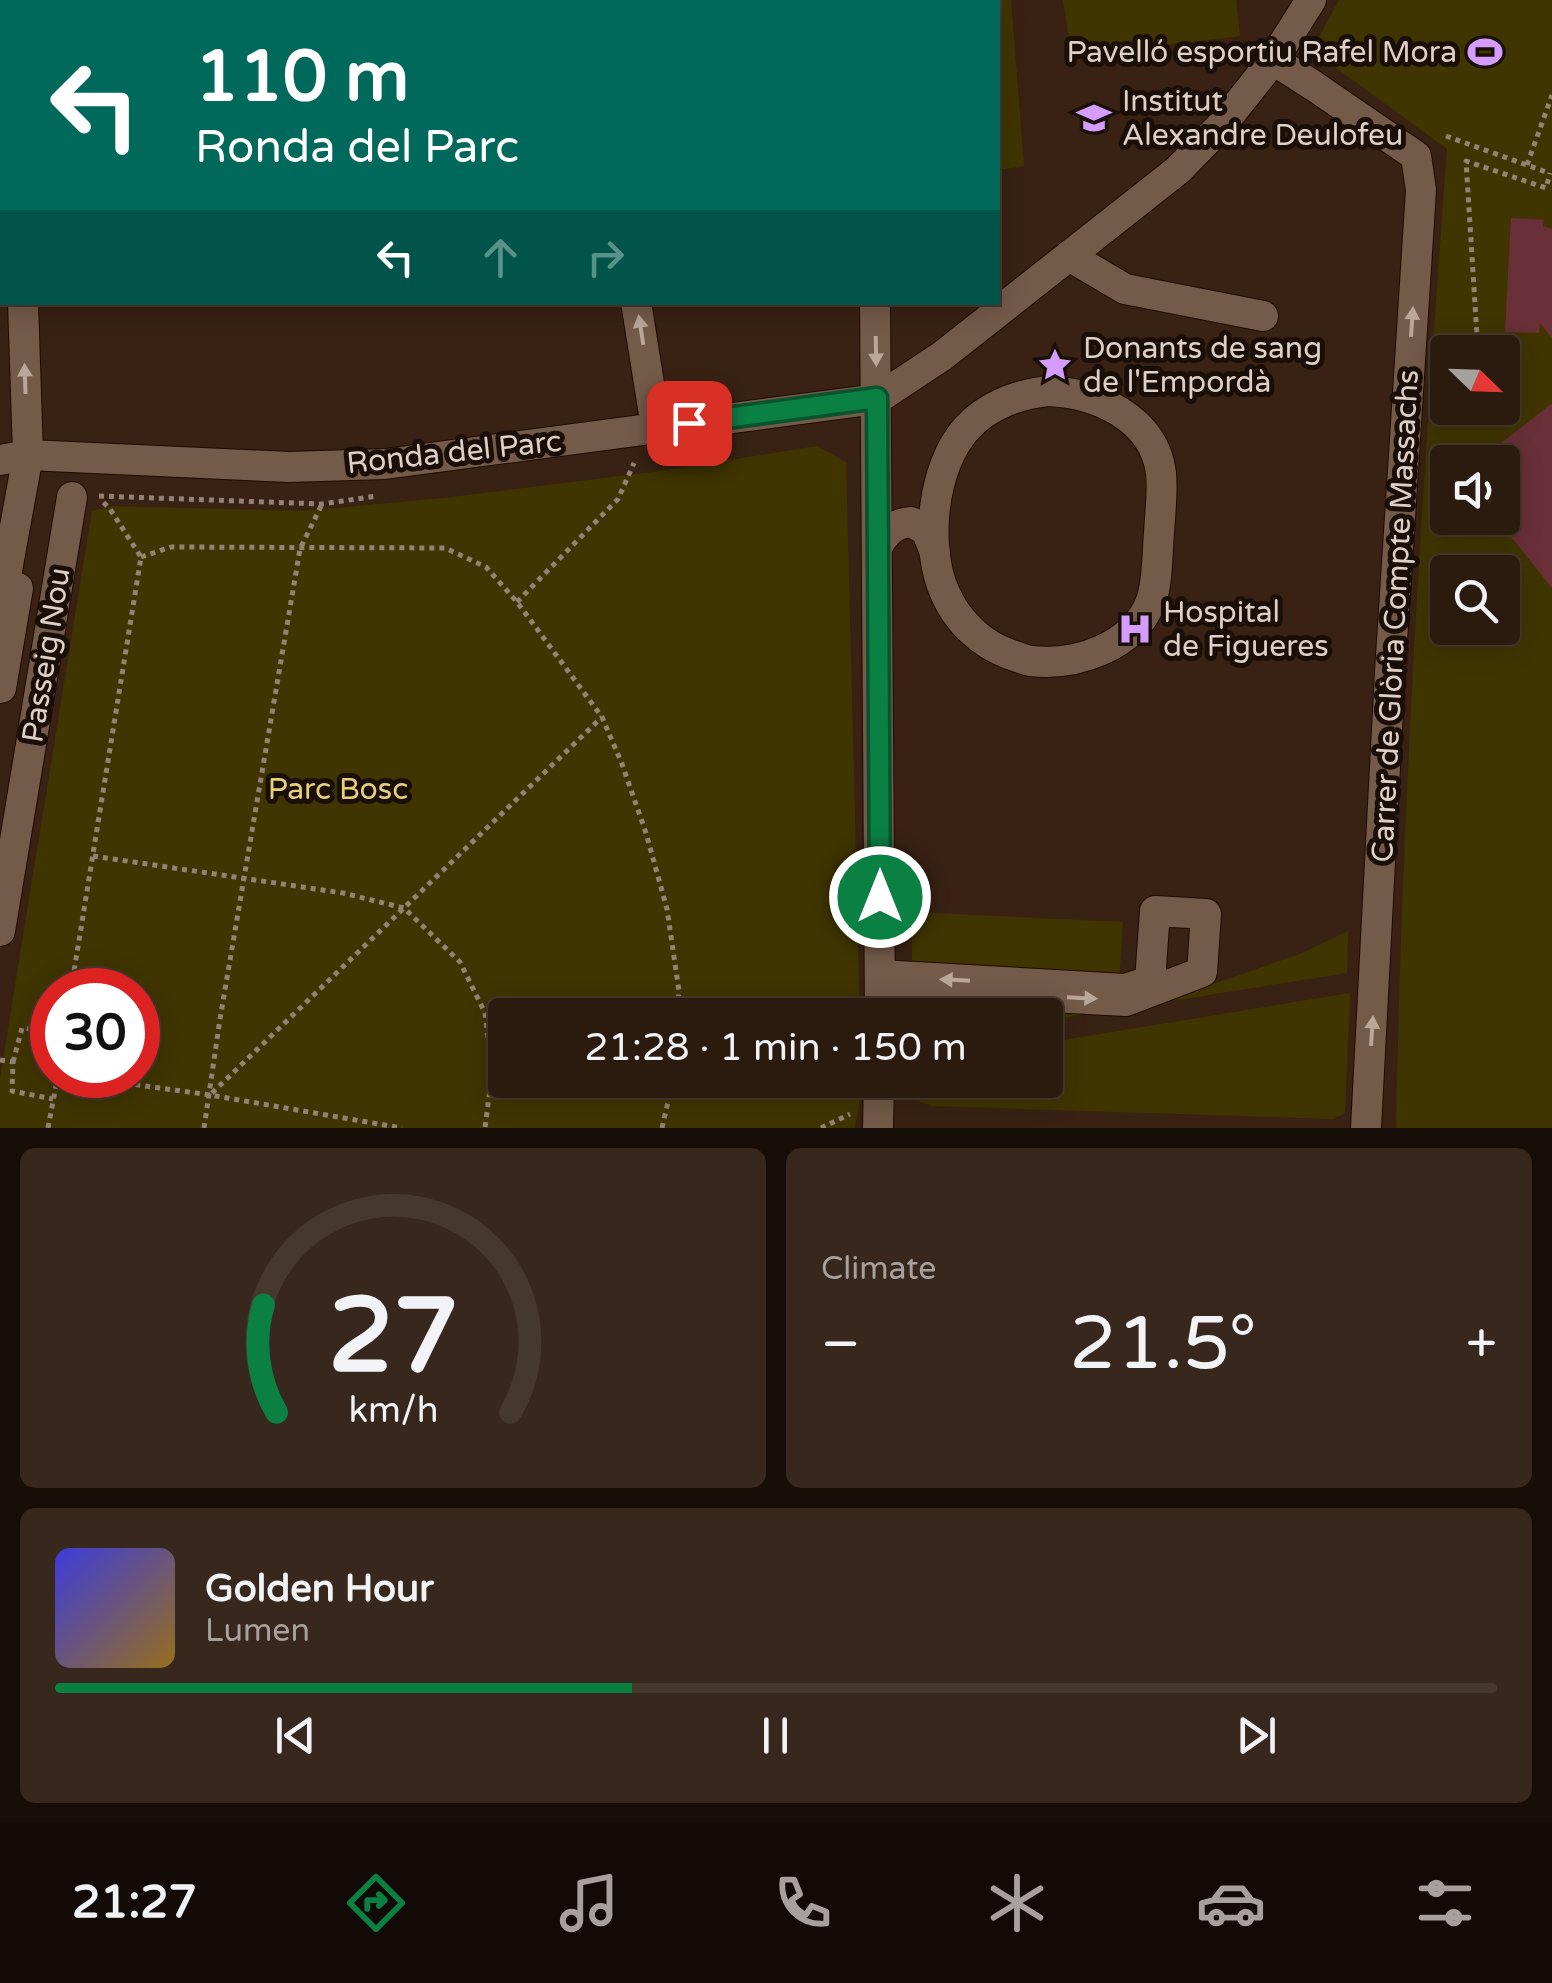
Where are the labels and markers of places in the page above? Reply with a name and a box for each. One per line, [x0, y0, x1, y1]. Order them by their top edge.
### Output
sports icon: Pavelló esportiu Rafel Mora [1466, 33, 1504, 71]
place label: Pavelló esportiu Rafel Mora [1067, 34, 1457, 71]
place label: Institut Alexandre Deulofeu [1122, 83, 1403, 154]
school or university icon: Institut Alexandre Deulofeu [1075, 99, 1113, 137]
place label: Donants de sang de l'Empordà [1083, 330, 1322, 401]
place icon: Donants de sang de l'Empordà [1036, 346, 1074, 384]
pin [647, 381, 732, 466]
place label: Hospital de Figueres [1163, 594, 1329, 665]
hospital icon: Hospital de Figueres [1116, 610, 1154, 648]

